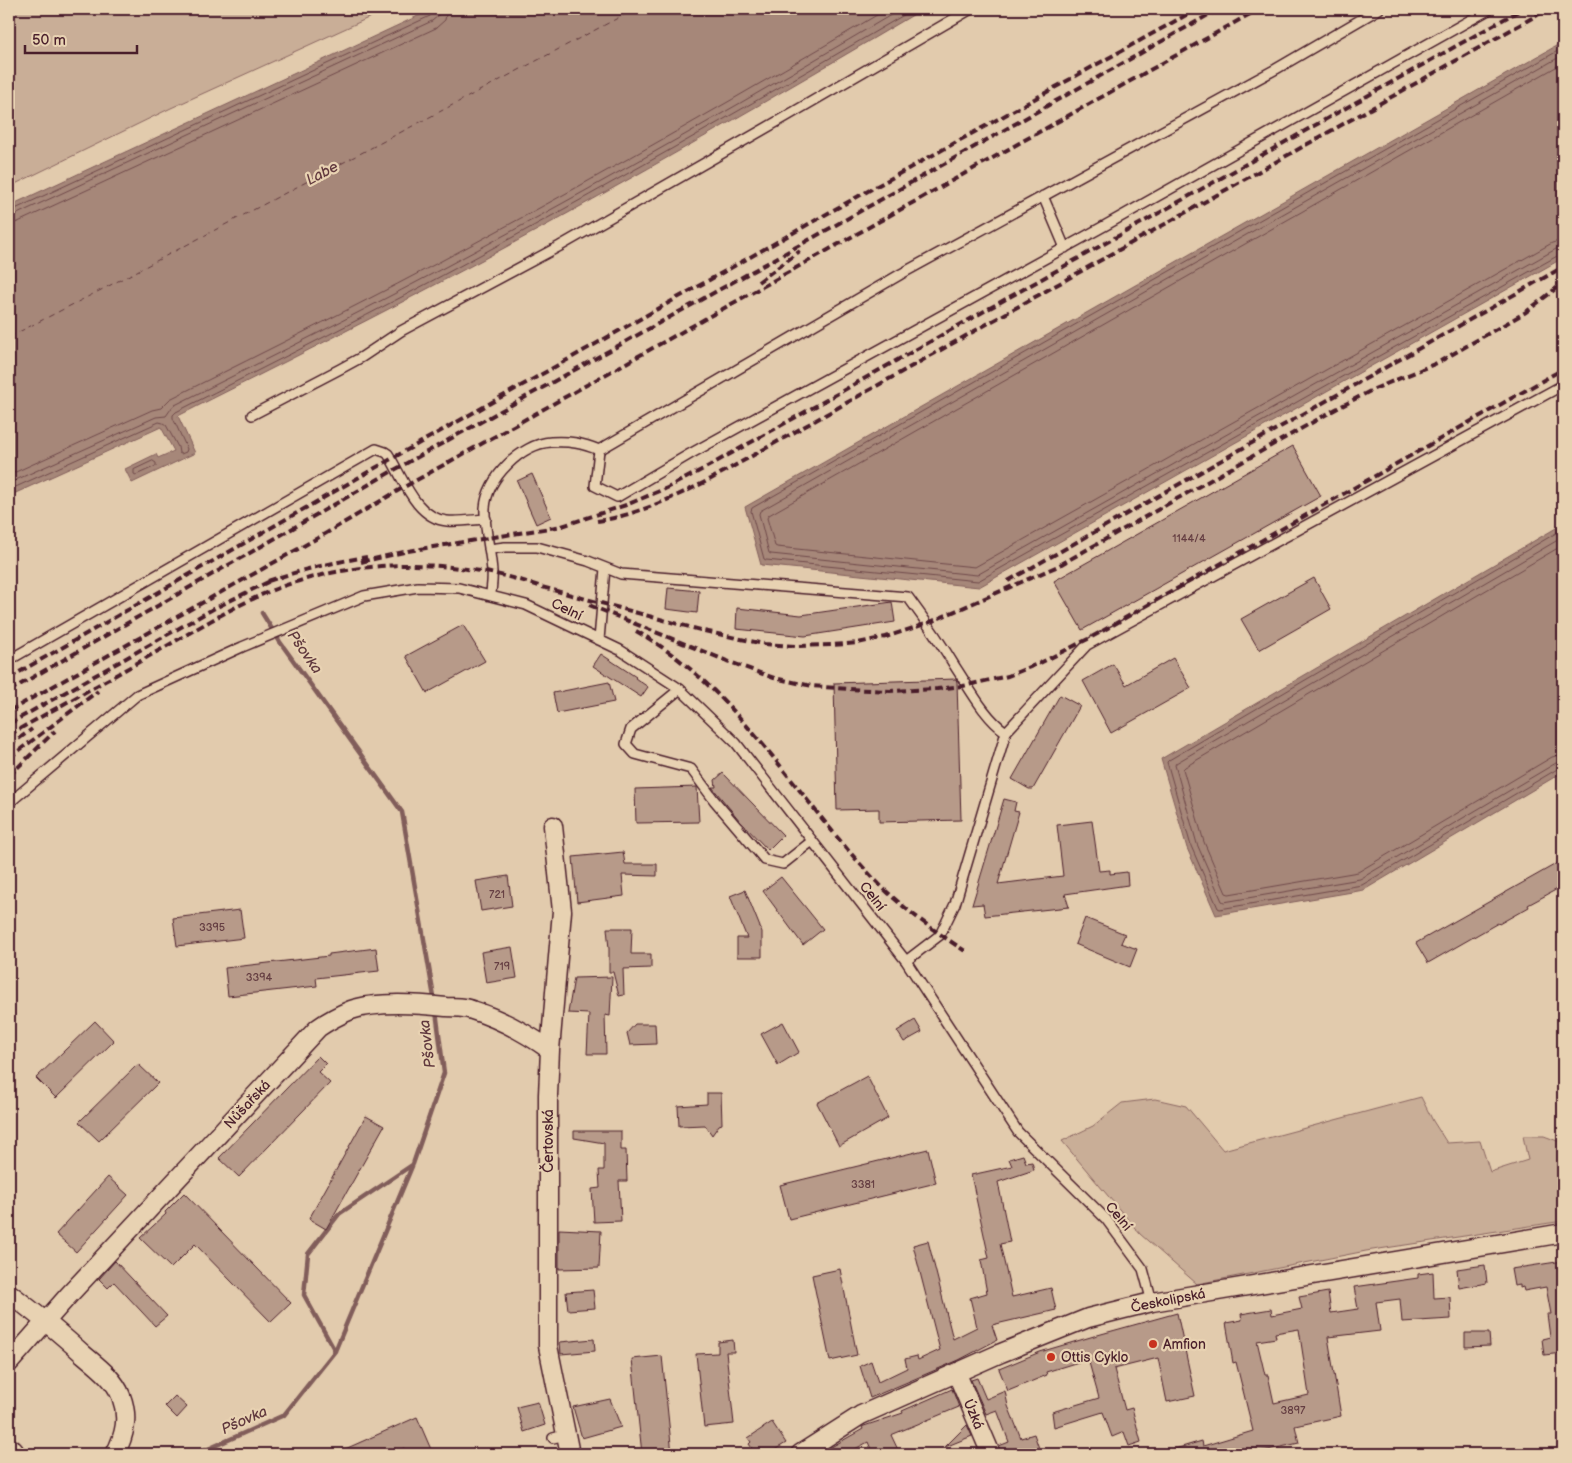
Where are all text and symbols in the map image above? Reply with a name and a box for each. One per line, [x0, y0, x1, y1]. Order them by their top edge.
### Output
scale bar [25, 22, 138, 54]
text: 50 m [32, 31, 66, 50]
water label: Labe [303, 157, 342, 190]
house number: 1144/4 [1172, 532, 1206, 545]
street label: Celní [548, 595, 586, 625]
water label: Pšovka [283, 627, 326, 678]
street label: Celní [856, 878, 890, 915]
house number: 721 [489, 888, 505, 901]
house number: 3395 [199, 921, 225, 934]
house number: 719 [494, 960, 510, 973]
house number: 3394 [246, 971, 273, 984]
water label: Pšovka [415, 1019, 440, 1069]
street label: Nůšařská [221, 1076, 274, 1132]
street label: Čertovská [539, 1109, 557, 1173]
house number: 3381 [851, 1178, 875, 1191]
street label: Celní [1102, 1198, 1136, 1235]
street label: Českolipská [1129, 1284, 1207, 1316]
place label: Amfion [1163, 1336, 1206, 1353]
marker: Amfion [1147, 1338, 1159, 1350]
place label: Ottis Cyklo [1061, 1349, 1128, 1366]
marker: Ottis Cyklo [1045, 1351, 1057, 1363]
street label: Úzká [960, 1396, 988, 1432]
water label: Pšovka [218, 1402, 270, 1439]
house number: 3897 [1281, 1404, 1306, 1417]

